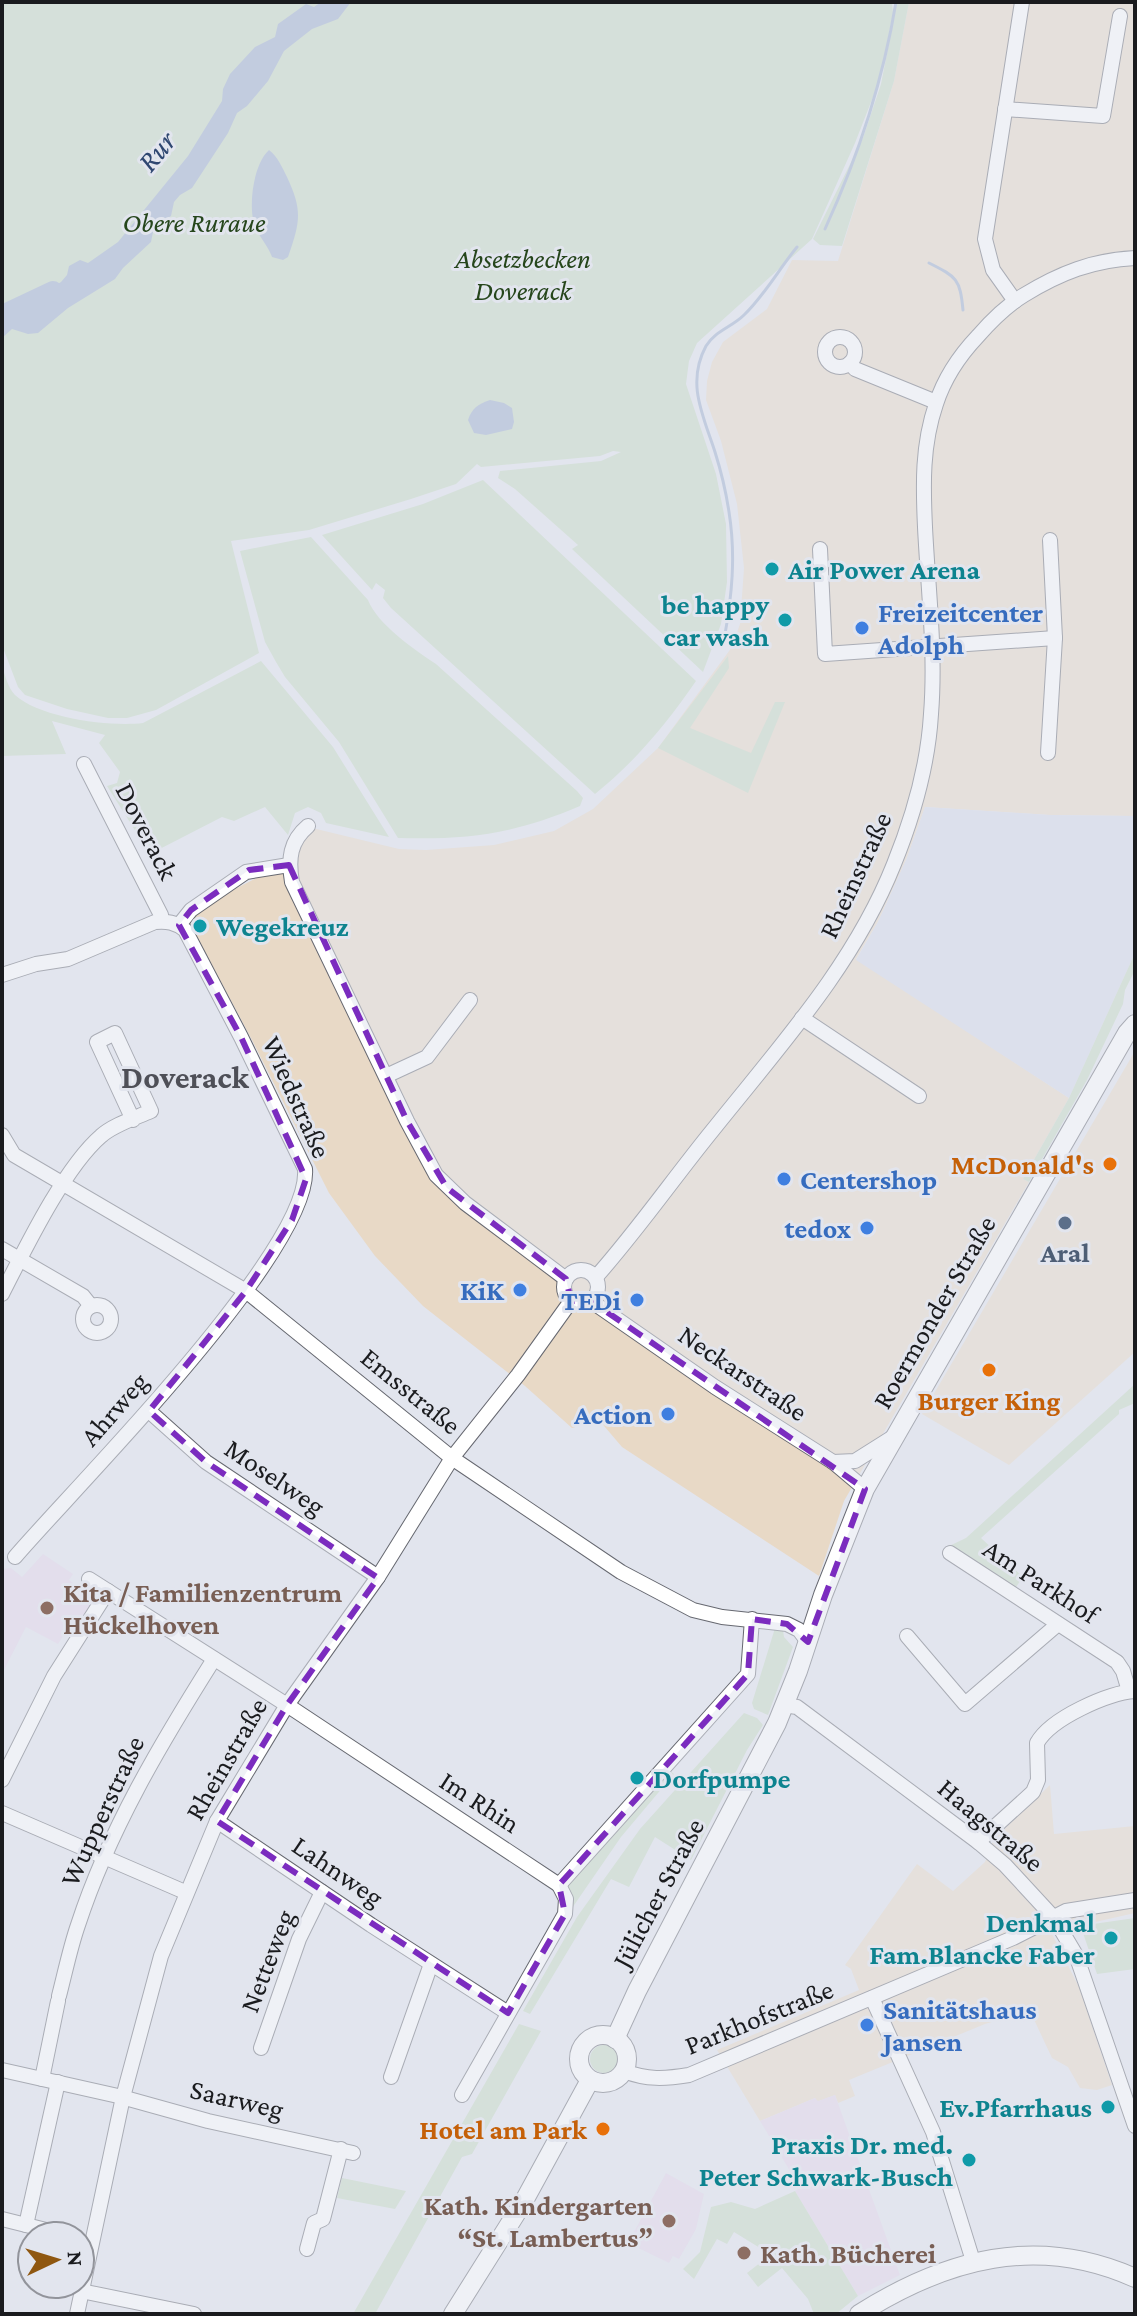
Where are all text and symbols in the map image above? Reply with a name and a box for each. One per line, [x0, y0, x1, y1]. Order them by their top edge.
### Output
water label: Rur [130, 123, 183, 178]
park label: Obere Ruraue [122, 207, 266, 238]
park label: Absetzbecken Doverack [453, 243, 591, 306]
place label: Air Power Arena [787, 554, 980, 585]
marker: Air Power Arena [763, 560, 781, 578]
place label: be happy car wash [660, 589, 769, 652]
place label: Freizeitcenter Adolph [877, 597, 1043, 660]
marker: be happy car wash [776, 611, 794, 629]
marker: Freizeitcenter Adolph [853, 619, 871, 637]
street label: Doverack [109, 777, 185, 885]
street label: Rheinstraße [812, 807, 898, 943]
place label: Wegekreuz [215, 911, 349, 942]
marker: Wegekreuz [191, 917, 209, 935]
street label: Wiedstraße [256, 1031, 338, 1163]
district label: Doverack [121, 1059, 250, 1095]
place label: McDonald's [951, 1149, 1094, 1180]
marker: McDonald's [1101, 1155, 1119, 1173]
place label: Centershop [800, 1164, 937, 1195]
marker: Centershop [775, 1170, 793, 1188]
street label: Roermonder Straße [866, 1210, 1002, 1414]
place label: tedox [785, 1213, 852, 1244]
marker: Aral [1056, 1214, 1074, 1232]
marker: tedox [858, 1219, 876, 1237]
place label: Aral [1039, 1237, 1090, 1268]
place label: KiK [460, 1275, 505, 1306]
marker: KiK [511, 1281, 529, 1299]
place label: TEDi [561, 1285, 621, 1316]
marker: TEDi [628, 1291, 646, 1309]
street label: Neckarstraße [673, 1319, 813, 1427]
street label: Emsstraße [355, 1341, 467, 1441]
marker: Burger King [980, 1361, 998, 1379]
street label: Ahrweg [74, 1366, 155, 1452]
place label: Burger King [918, 1385, 1060, 1416]
place label: Action [573, 1399, 652, 1430]
marker: Action [659, 1405, 677, 1423]
street label: Moselweg [219, 1432, 331, 1522]
street label: Am Parkhof [978, 1532, 1106, 1631]
place label: Kita / Familienzentrum Hückelhoven [63, 1577, 342, 1640]
marker: Kita / Familienzentrum Hückelhoven [38, 1599, 56, 1617]
street label: Rheinstraße [179, 1692, 273, 1826]
street label: Wupperstraße [54, 1731, 150, 1891]
place label: Dorfpumpe [653, 1763, 791, 1794]
street label: Im Rhin [434, 1765, 526, 1839]
marker: Dorfpumpe [628, 1769, 646, 1787]
street label: Haagstraße [932, 1772, 1050, 1878]
street label: Jülicher Straße [604, 1813, 710, 1976]
street label: Lahnweg [287, 1829, 390, 1913]
street label: Netteweg [233, 1905, 301, 2017]
place label: Denkmal Fam.Blancke Faber [869, 1907, 1095, 1970]
marker: Denkmal Fam.Blancke Faber [1102, 1929, 1120, 1947]
street label: Parkhofstraße [680, 1973, 838, 2061]
place label: Sanitätshaus Jansen [880, 1994, 1037, 2057]
marker: Sanitätshaus Jansen [858, 2016, 876, 2034]
street label: Saarweg [187, 2073, 287, 2125]
place label: Ev.Pfarrhaus [939, 2092, 1092, 2123]
marker: Ev.Pfarrhaus [1099, 2098, 1117, 2116]
place label: Hotel am Park [419, 2114, 588, 2145]
marker: Hotel am Park [594, 2120, 612, 2138]
place label: Praxis Dr. med. Peter Schwark-Busch [699, 2129, 953, 2192]
marker: Praxis Dr. med. Peter Schwark-Busch [960, 2151, 978, 2169]
place label: Kath. Kindergarten “St. Lambertus” [424, 2190, 653, 2253]
marker: Kath. Kindergarten “St. Lambertus” [660, 2212, 678, 2230]
north arrow [16, 2220, 96, 2300]
place label: Kath. Bücherei [760, 2238, 936, 2269]
marker: Kath. Bücherei [735, 2244, 753, 2262]
text: N [62, 2250, 88, 2267]

